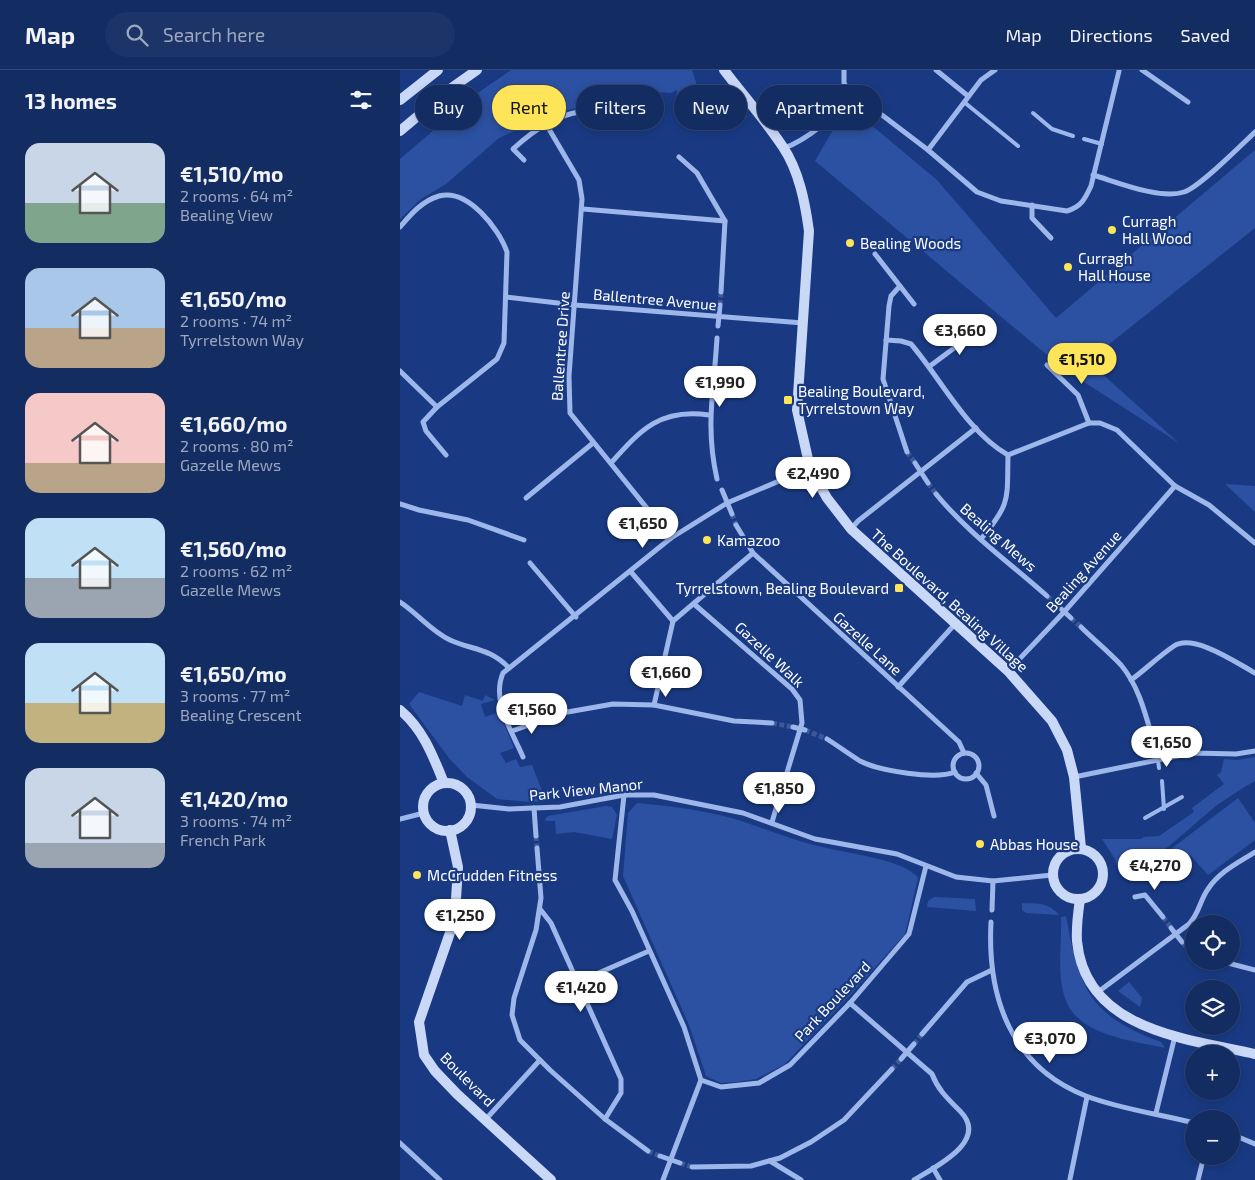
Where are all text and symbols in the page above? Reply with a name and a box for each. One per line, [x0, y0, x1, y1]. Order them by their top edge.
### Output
search box [105, 12, 455, 57]
text: Map [25, 20, 75, 49]
icon: search [123, 21, 151, 49]
text: Search here [163, 23, 265, 46]
text: Map [1005, 24, 1042, 46]
text: Directions [1070, 24, 1153, 46]
text: Saved [1181, 24, 1230, 46]
chip: Buy [415, 85, 482, 130]
chip: Rent [492, 85, 566, 130]
chip: Filters [576, 85, 664, 130]
chip: New [674, 85, 747, 130]
chip: Apartment [757, 85, 882, 130]
icon: filters [347, 86, 375, 114]
text: 13 homes [25, 88, 117, 113]
text: €1,510/mo [180, 161, 283, 186]
icon: home [65, 163, 125, 223]
text: 2 rooms · 64 m² [180, 186, 293, 205]
text: Bealing View [180, 205, 273, 224]
place label: Curragh Hall Wood [1122, 212, 1192, 247]
marker: Curragh Hall Wood [1106, 224, 1118, 236]
place label: Bealing Woods [860, 234, 961, 252]
marker: Bealing Woods [844, 237, 856, 249]
place label: Curragh Hall House [1078, 249, 1151, 284]
marker: Curragh Hall House [1062, 261, 1074, 273]
street label: Ballentree Avenue [592, 285, 718, 313]
text: €1,650/mo [180, 286, 287, 311]
icon: home [65, 288, 125, 348]
street label: Ballentree Drive [547, 291, 573, 401]
text: 2 rooms · 74 m² [180, 311, 292, 330]
pin: €3,660 [919, 314, 1001, 356]
text: €3,660 [934, 320, 986, 339]
text: Tyrrelstown Way [180, 330, 304, 349]
pin: €1,510 [1041, 342, 1123, 385]
text: €1,510 [1059, 349, 1105, 368]
pin: €1,990 [679, 366, 761, 408]
text: €1,990 [695, 372, 745, 391]
place label: Bealing Boulevard, Tyrrelstown Way [798, 382, 925, 417]
marker: Bealing Boulevard, Tyrrelstown Way [782, 394, 794, 406]
text: €1,660/mo [180, 411, 288, 436]
icon: home [65, 413, 125, 473]
text: 2 rooms · 80 m² [180, 436, 294, 455]
text: Gazelle Mews [180, 455, 281, 474]
pin: €2,490 [772, 456, 854, 499]
text: €2,490 [786, 463, 840, 482]
street label: Bealing Mews [957, 499, 1041, 575]
pin: €1,650 [602, 506, 684, 549]
text: €1,650 [618, 513, 668, 532]
street label: The Boulevard, Bealing Village [868, 525, 1032, 675]
street label: Bealing Avenue [1041, 526, 1125, 616]
place label: Kamazoo [717, 531, 780, 549]
marker: Kamazoo [701, 534, 713, 546]
text: €1,560/mo [180, 536, 287, 561]
icon: home [65, 538, 125, 598]
text: 2 rooms · 62 m² [180, 561, 292, 580]
place label: Tyrrelstown, Bealing Boulevard [676, 579, 889, 597]
text: Gazelle Mews [180, 580, 281, 599]
marker: Tyrrelstown, Bealing Boulevard [893, 582, 905, 594]
street label: Gazelle Lane [830, 607, 906, 679]
street label: Gazelle Walk [732, 617, 809, 691]
pin: €1,660 [625, 656, 707, 698]
text: €1,650/mo [180, 661, 287, 686]
text: €1,660 [641, 662, 691, 681]
icon: home [65, 663, 125, 723]
text: 3 rooms · 77 m² [180, 686, 291, 705]
pin: €1,560 [491, 692, 573, 735]
text: €1,560 [507, 699, 557, 718]
text: Bealing Crescent [180, 705, 302, 724]
pin: €1,650 [1126, 726, 1208, 768]
text: €1,650 [1142, 732, 1192, 751]
pin: €1,850 [738, 772, 820, 814]
street label: Park View Manor [528, 774, 644, 804]
text: €1,850 [754, 778, 804, 797]
text: €1,420/mo [180, 786, 288, 811]
icon: home [65, 788, 125, 848]
text: 3 rooms · 74 m² [180, 811, 292, 830]
text: French Park [180, 830, 266, 849]
place label: Abbas House [990, 835, 1078, 853]
marker: Abbas House [974, 838, 986, 850]
pin: €4,270 [1114, 848, 1196, 891]
text: €4,270 [1129, 855, 1181, 874]
place label: McCrudden Fitness [427, 866, 557, 884]
marker: McCrudden Fitness [411, 869, 423, 881]
pin: €1,250 [419, 898, 501, 941]
text: €1,250 [435, 905, 485, 924]
map controls [1185, 915, 1240, 1165]
button: locate [1185, 915, 1240, 970]
street label: Park Boulevard [790, 957, 874, 1045]
pin: €1,420 [540, 970, 622, 1013]
text: €1,420 [556, 977, 606, 996]
button: layers [1185, 980, 1240, 1035]
pin: €3,070 [1009, 1022, 1091, 1064]
text: €3,070 [1024, 1028, 1076, 1047]
button: + [1185, 1045, 1240, 1100]
street label: Boulevard [437, 1048, 499, 1110]
button: − [1185, 1110, 1240, 1165]

